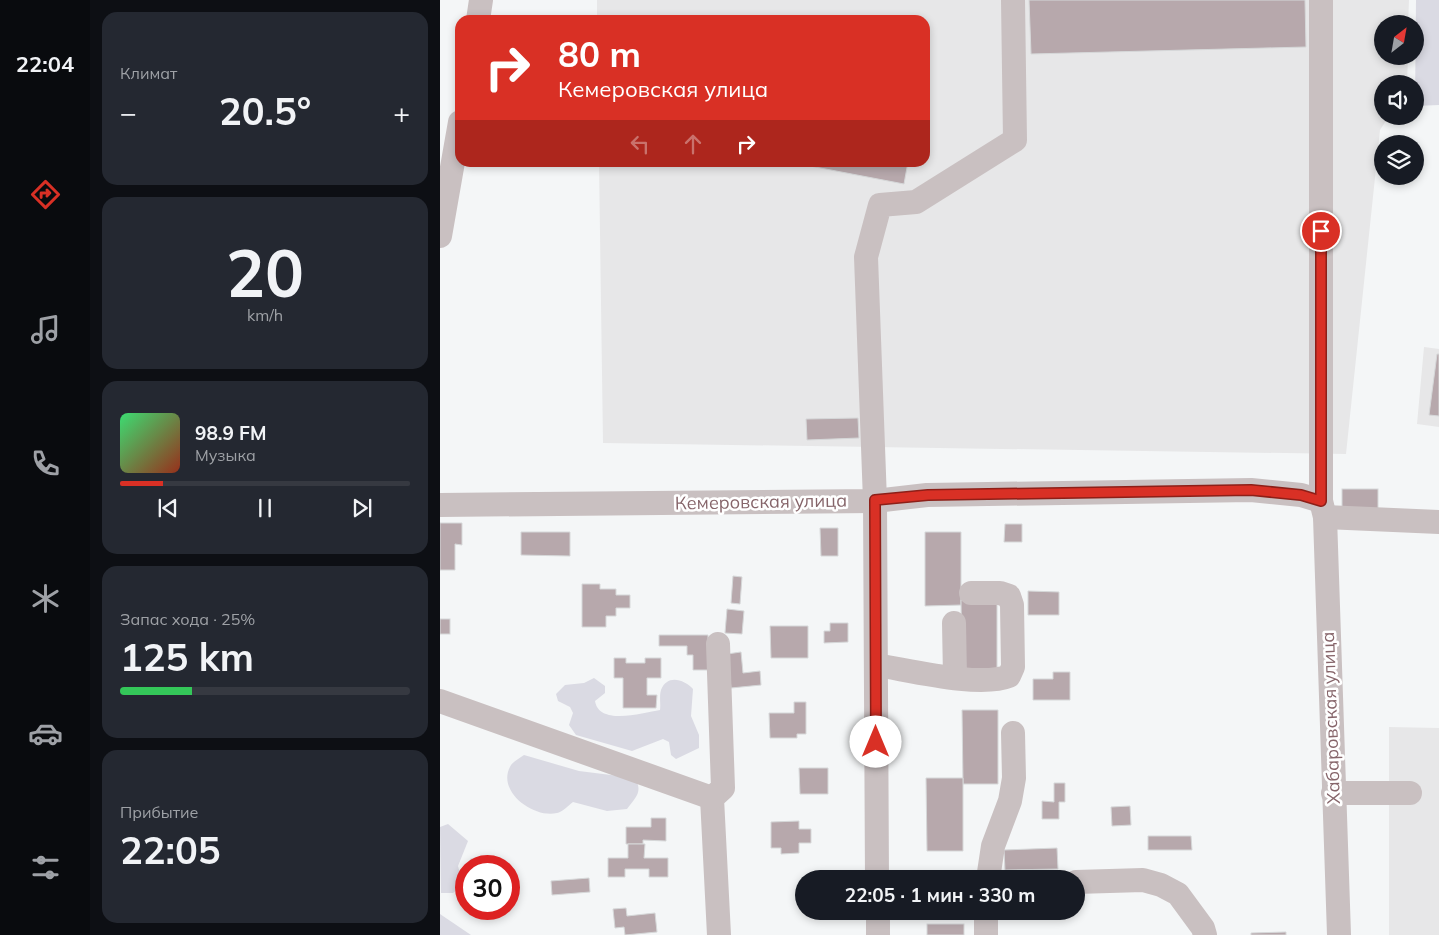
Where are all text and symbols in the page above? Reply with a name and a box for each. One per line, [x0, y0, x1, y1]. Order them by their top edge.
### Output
north arrow [1374, 15, 1424, 65]
map controls [1374, 15, 1424, 185]
text: 80 m [558, 32, 641, 76]
icon: right [475, 35, 540, 100]
text: 22:04 [16, 50, 74, 78]
text: Климат [120, 63, 177, 83]
text: Кемеровская улица [558, 75, 768, 103]
button: sound [1374, 75, 1424, 125]
text: 20.5° [219, 87, 311, 135]
text: − [120, 95, 137, 130]
text: + [393, 95, 410, 130]
icon: left [626, 130, 654, 158]
icon: ahead [679, 130, 707, 158]
icon: right [732, 130, 760, 158]
button: layers [1374, 135, 1424, 185]
icon: directions [28, 177, 63, 212]
pin [1300, 210, 1342, 252]
icon: arrive [1307, 217, 1335, 245]
text: 20 [226, 232, 304, 313]
text: km/h [247, 305, 283, 325]
icon: music [28, 312, 63, 347]
text: 98.9 FM [195, 421, 267, 445]
text: Музыка [195, 445, 256, 465]
icon: phone [28, 446, 63, 481]
street label: Кемеровская улица [675, 489, 847, 514]
icon: previous [154, 494, 182, 522]
icon: pause [251, 494, 279, 522]
icon: next [348, 494, 376, 522]
icon: climate [28, 581, 63, 616]
text: Запас хода · 25% [120, 609, 255, 629]
street label: Хабаровская улица [1316, 631, 1345, 805]
text: 125 km [120, 633, 254, 681]
position arrow [849, 715, 901, 767]
icon: car [28, 716, 63, 751]
text: Прибытие [120, 802, 198, 822]
text: 22:05 [120, 826, 221, 874]
icon: filters [28, 850, 63, 885]
speed limit sign: 30 [455, 855, 520, 920]
text: 22:05 · 1 мин · 330 m [845, 883, 1035, 907]

